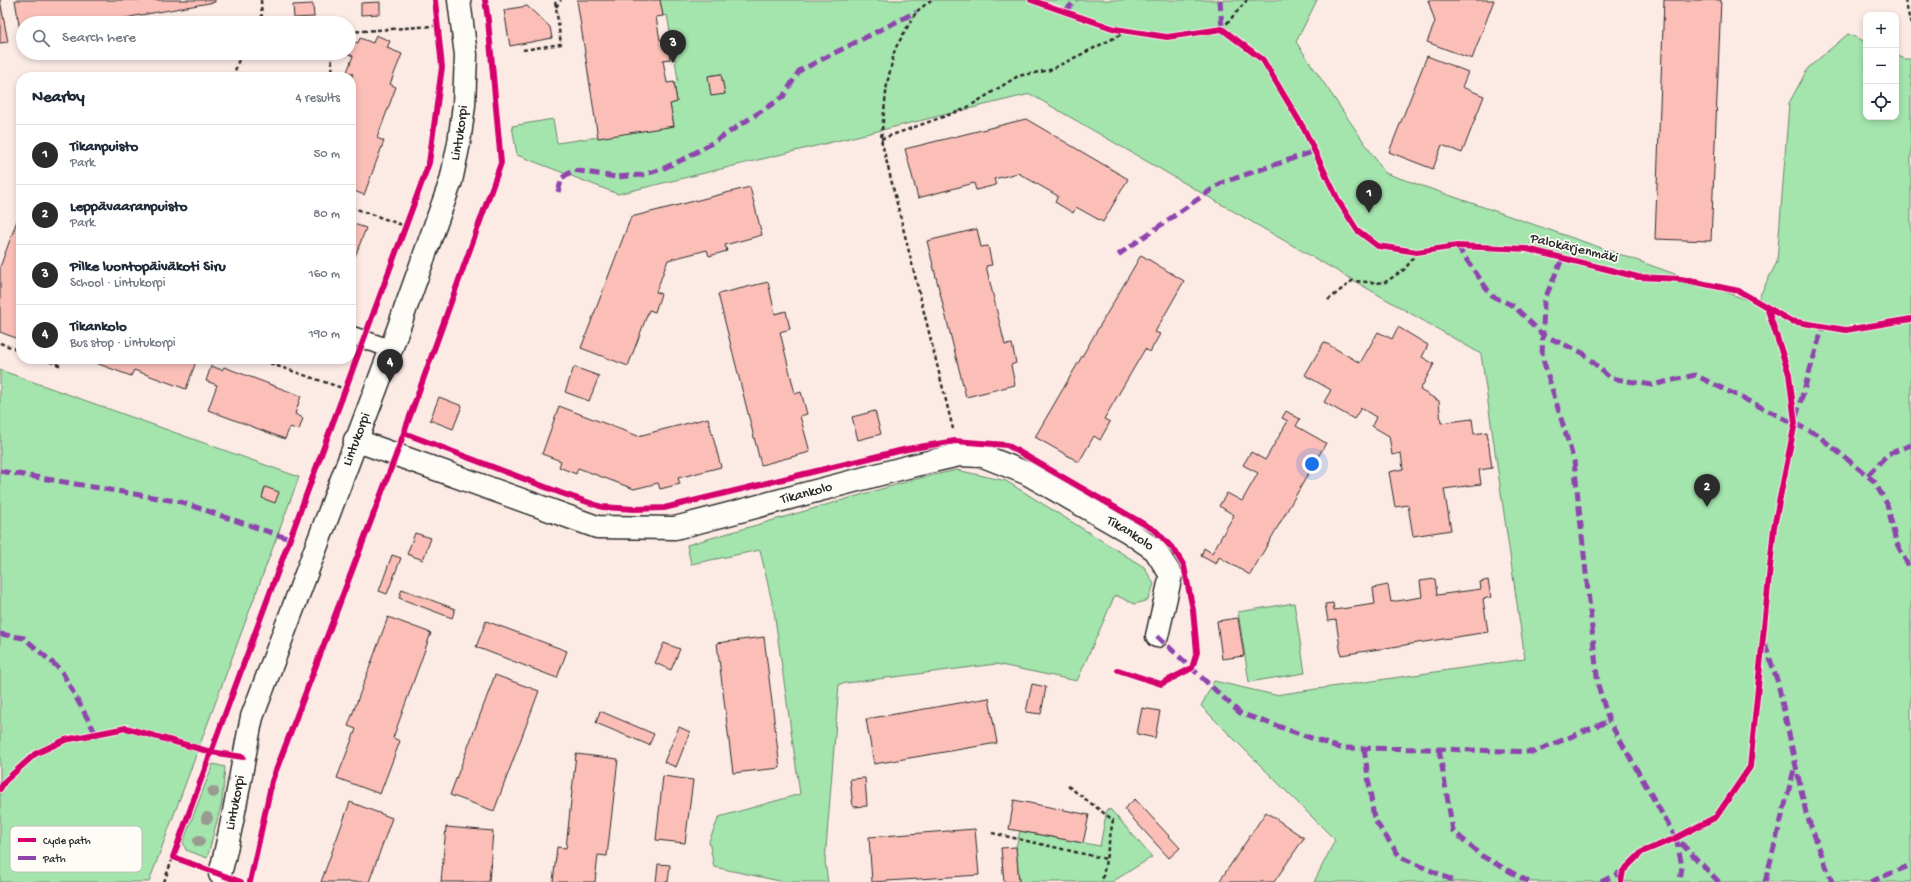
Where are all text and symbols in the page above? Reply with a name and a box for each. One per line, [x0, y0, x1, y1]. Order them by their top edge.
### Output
map controls [1863, 12, 1899, 120]
button: + [1863, 12, 1899, 48]
search box [16, 16, 356, 60]
icon: search [30, 27, 52, 49]
text: Search here [62, 29, 136, 47]
pin: 3 [660, 30, 686, 63]
button: − [1863, 48, 1899, 84]
button: locate [1863, 84, 1899, 120]
text: Nearby [32, 88, 85, 108]
text: 4 results [296, 91, 340, 106]
street label: Lintukorpi [447, 104, 472, 162]
text: Tikanpuisto [70, 138, 138, 156]
text: 1 [42, 147, 48, 162]
text: 50 m [313, 147, 340, 162]
text: Park [70, 156, 95, 171]
pin: 1 [1356, 180, 1382, 213]
text: Leppävaaranpuisto [70, 198, 187, 216]
text: 2 [42, 207, 48, 222]
text: 80 m [313, 207, 340, 222]
text: Park [70, 216, 95, 231]
street label: Palokärjenmäki [1527, 230, 1620, 267]
text: Pilke luontopäiväkoti Siru [70, 258, 226, 276]
text: 3 [42, 267, 48, 282]
text: 160 m [308, 267, 340, 282]
text: School · Lintukorpi [70, 276, 166, 291]
text: Tikankolo [70, 318, 127, 336]
text: 4 [42, 327, 48, 342]
text: 190 m [309, 327, 340, 342]
text: Bus stop · Lintukorpi [70, 336, 176, 351]
pin: 4 [377, 349, 403, 382]
street label: Lintukorpi [339, 410, 375, 468]
your location [1302, 454, 1322, 474]
pin: 2 [1694, 474, 1720, 507]
street label: Tikankolo [778, 479, 834, 509]
street label: Tikankolo [1102, 512, 1157, 555]
street label: Lintukorpi [222, 774, 249, 832]
legend [10, 826, 142, 872]
text: Cycle path [43, 836, 91, 848]
text: Path [42, 854, 66, 866]

